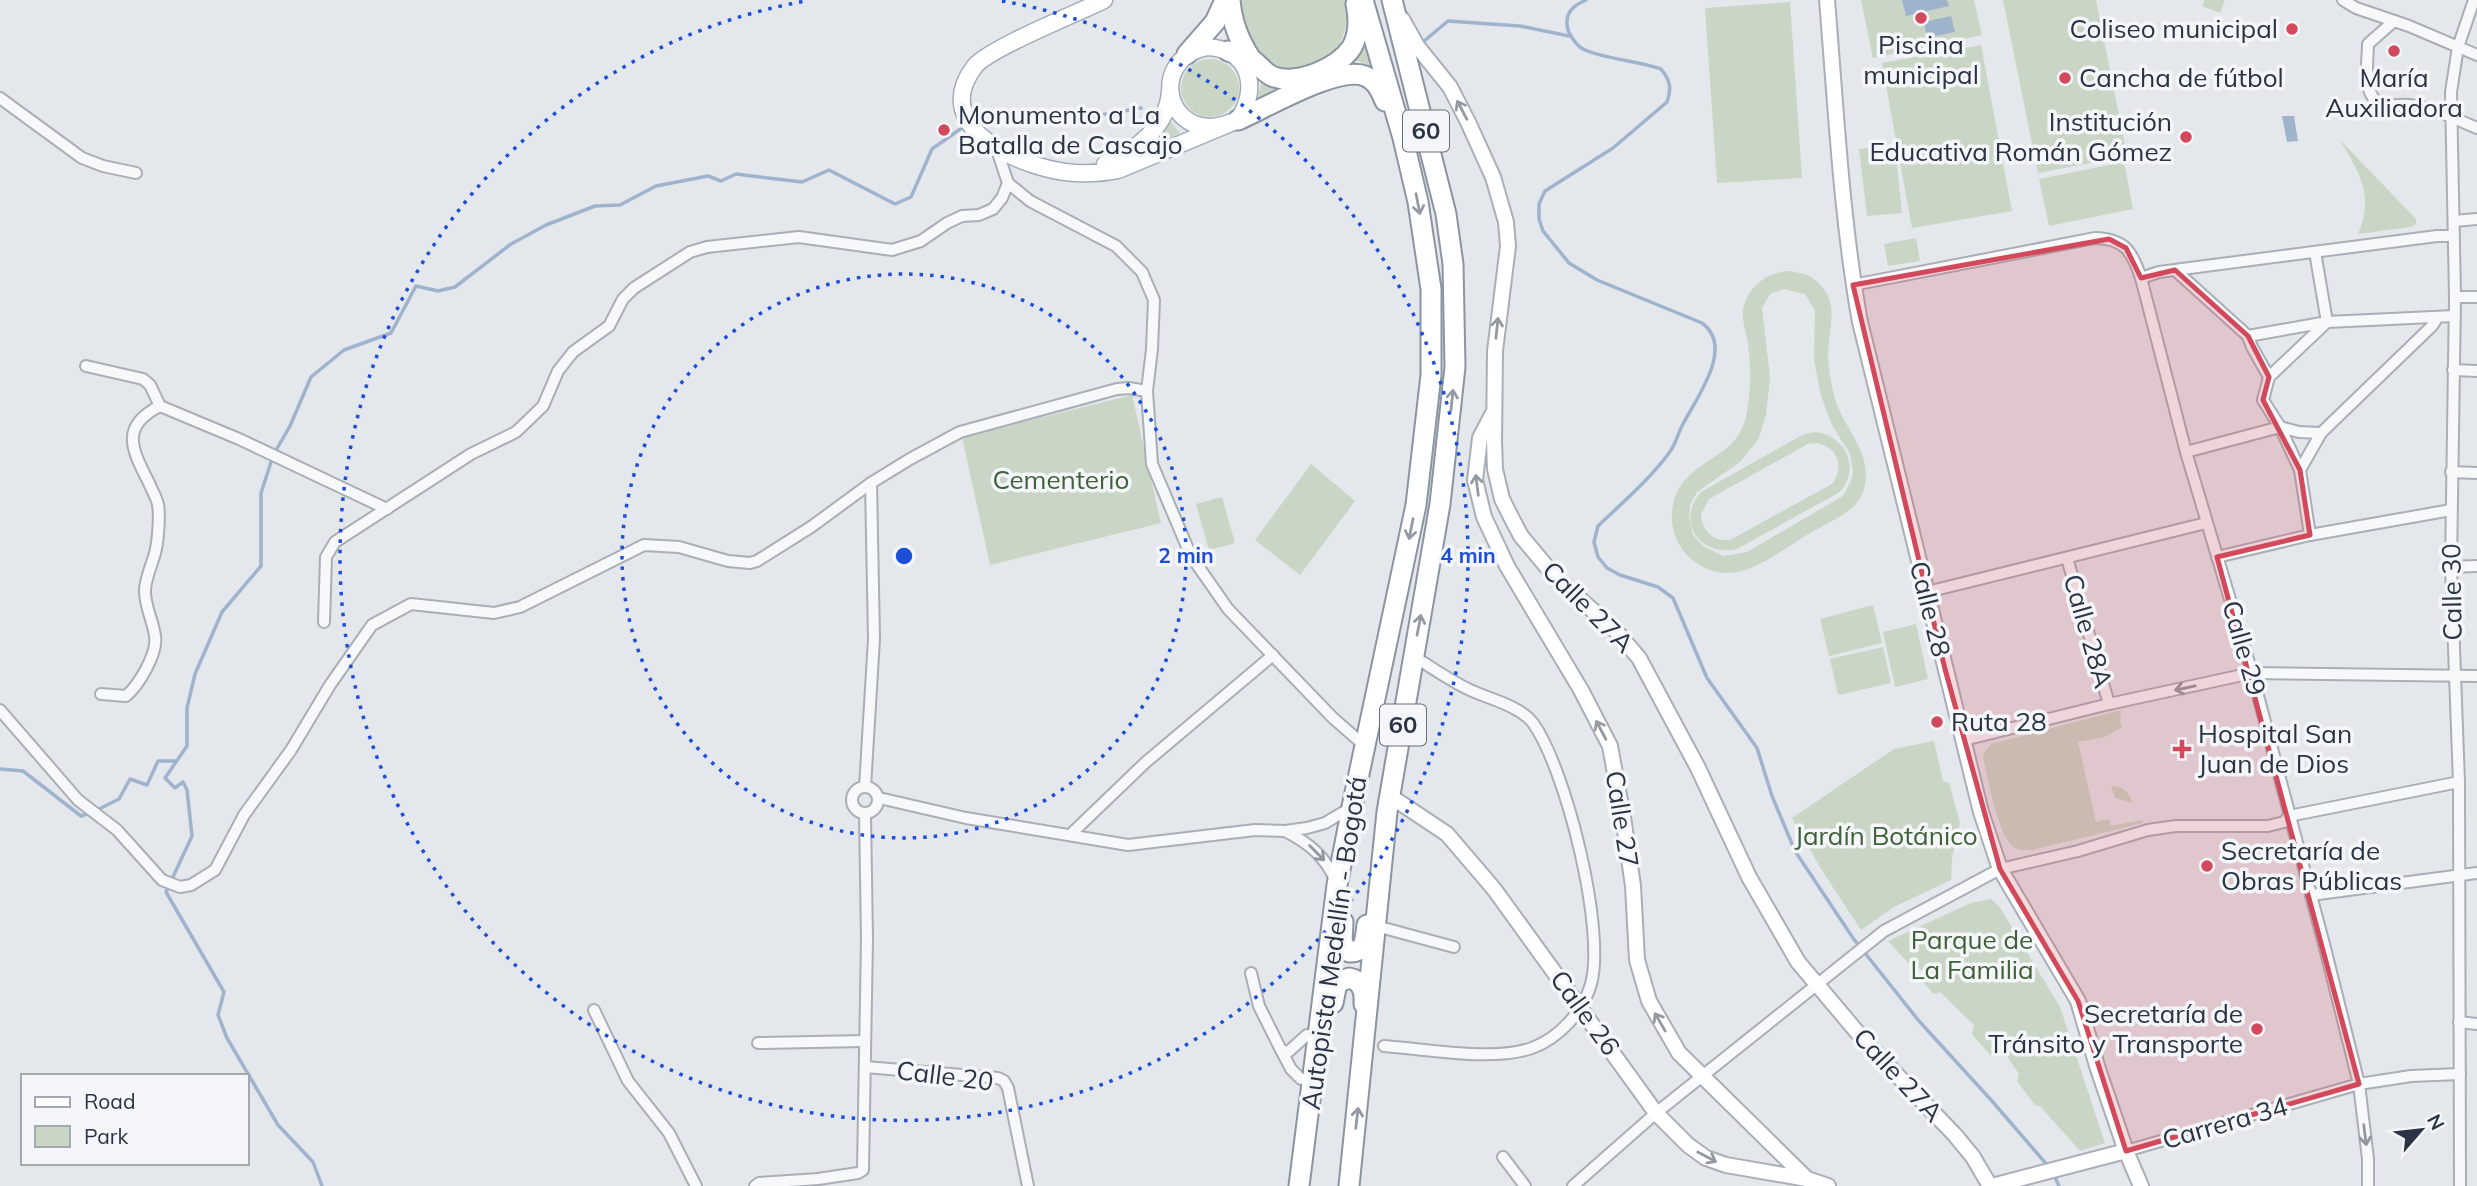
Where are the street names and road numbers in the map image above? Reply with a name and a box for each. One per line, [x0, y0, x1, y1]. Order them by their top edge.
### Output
road number: 60 [1403, 110, 1449, 152]
street label: Calle 30 [2434, 543, 2469, 641]
street label: Calle 27A [1535, 554, 1641, 660]
street label: Calle 28 [1903, 558, 1958, 660]
street label: Calle 28A [2057, 570, 2120, 691]
street label: Calle 29 [2215, 596, 2274, 699]
road number: 60 [1380, 704, 1426, 746]
street label: Calle 27 [1599, 768, 1646, 870]
street label: Autopista Medellín - Bogotá [1294, 774, 1373, 1112]
street label: Calle 26 [1543, 964, 1627, 1062]
street label: Calle 27A [1847, 1021, 1950, 1129]
street label: Calle 20 [895, 1053, 995, 1098]
street label: Carrera 34 [2158, 1089, 2291, 1156]

